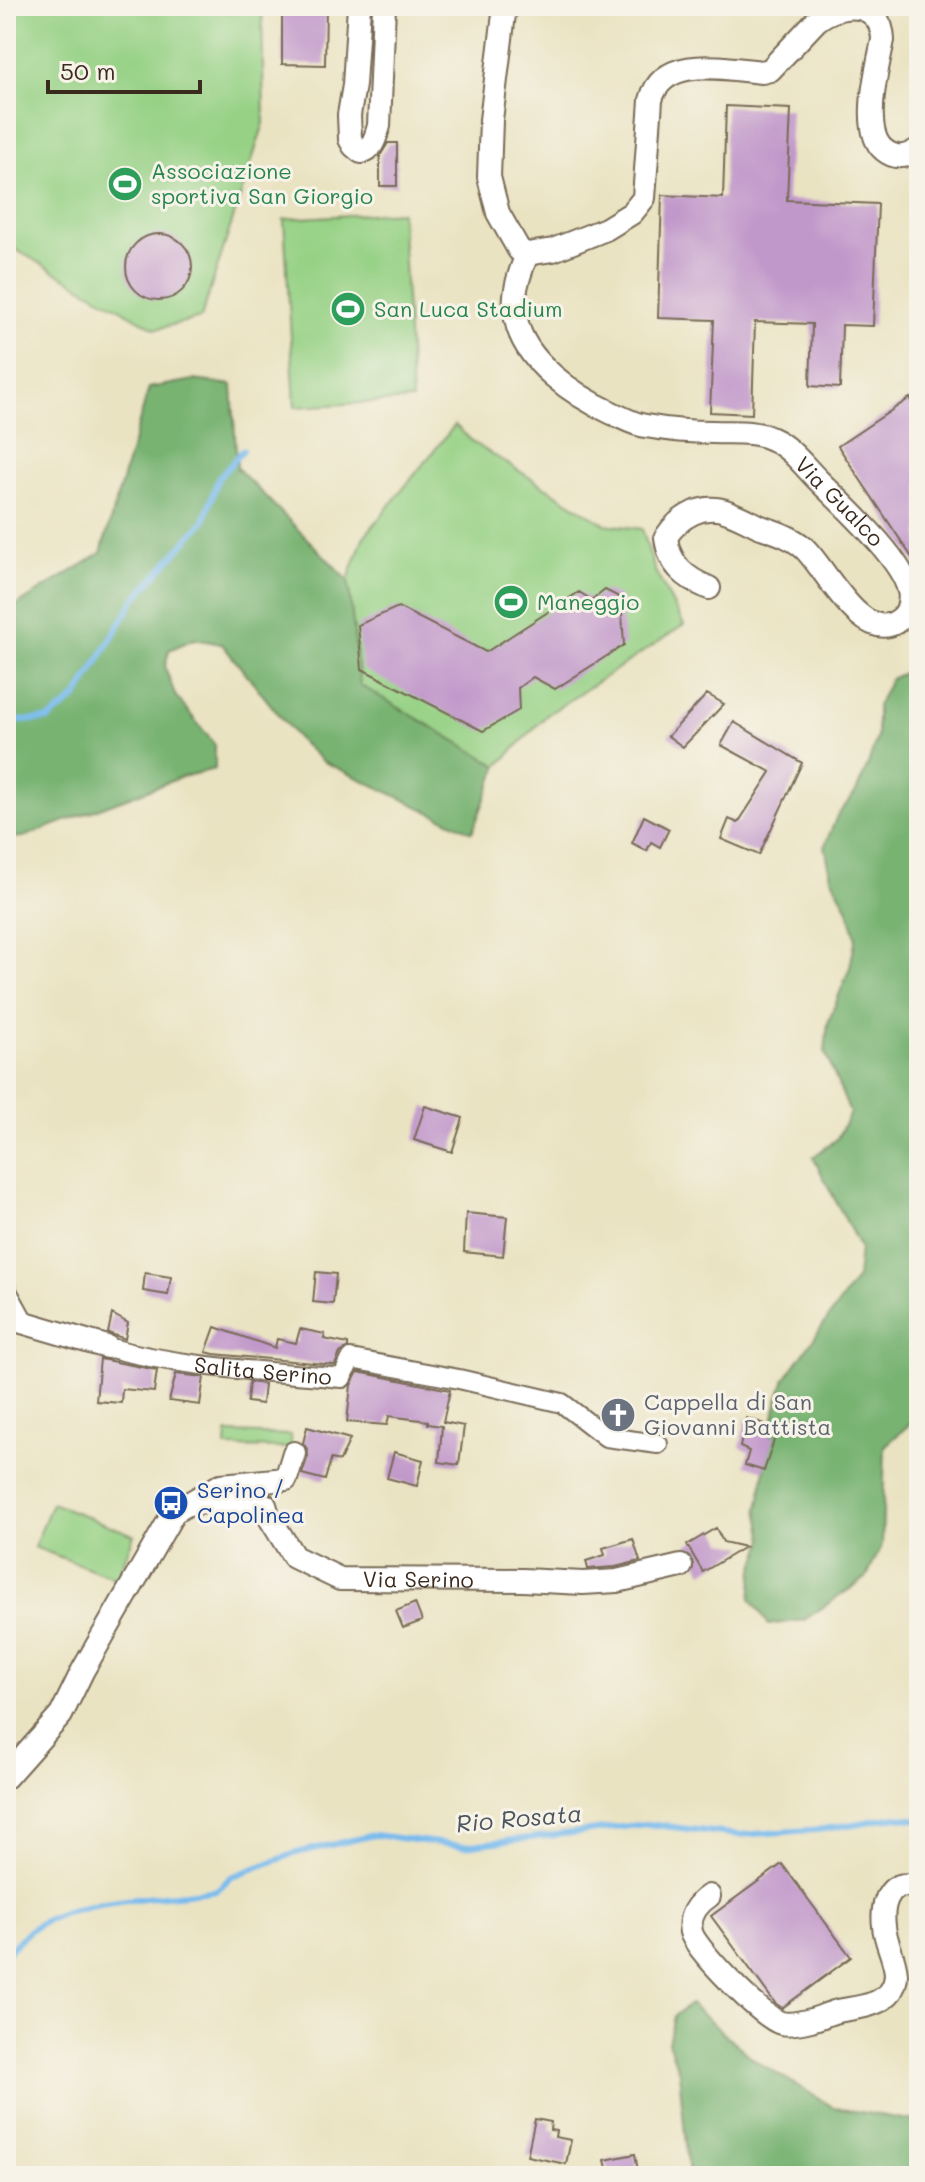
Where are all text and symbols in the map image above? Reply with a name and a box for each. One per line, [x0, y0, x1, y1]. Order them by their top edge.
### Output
scale bar [48, 44, 200, 94]
text: 50 m [60, 55, 116, 86]
place label: Associazione sportiva San Giorgio [151, 156, 373, 210]
sports icon: Associazione sportiva San Giorgio [106, 165, 144, 203]
sports icon: San Luca Stadium [329, 290, 367, 328]
place label: San Luca Stadium [374, 294, 563, 323]
street label: Via Gualco [789, 450, 891, 552]
sports icon: Maneggio [492, 583, 530, 621]
place label: Maneggio [537, 587, 639, 616]
street label: Salita Serino [193, 1349, 333, 1391]
place label: Cappella di San Giovanni Battista [644, 1387, 831, 1441]
church icon: Cappella di San Giovanni Battista [599, 1396, 637, 1434]
place label: Serino / Capolinea [197, 1475, 305, 1529]
bus stop icon: Serino / Capolinea [152, 1484, 190, 1522]
street label: Via Serino [363, 1564, 474, 1594]
water label: Rio Rosata [455, 1797, 583, 1838]

